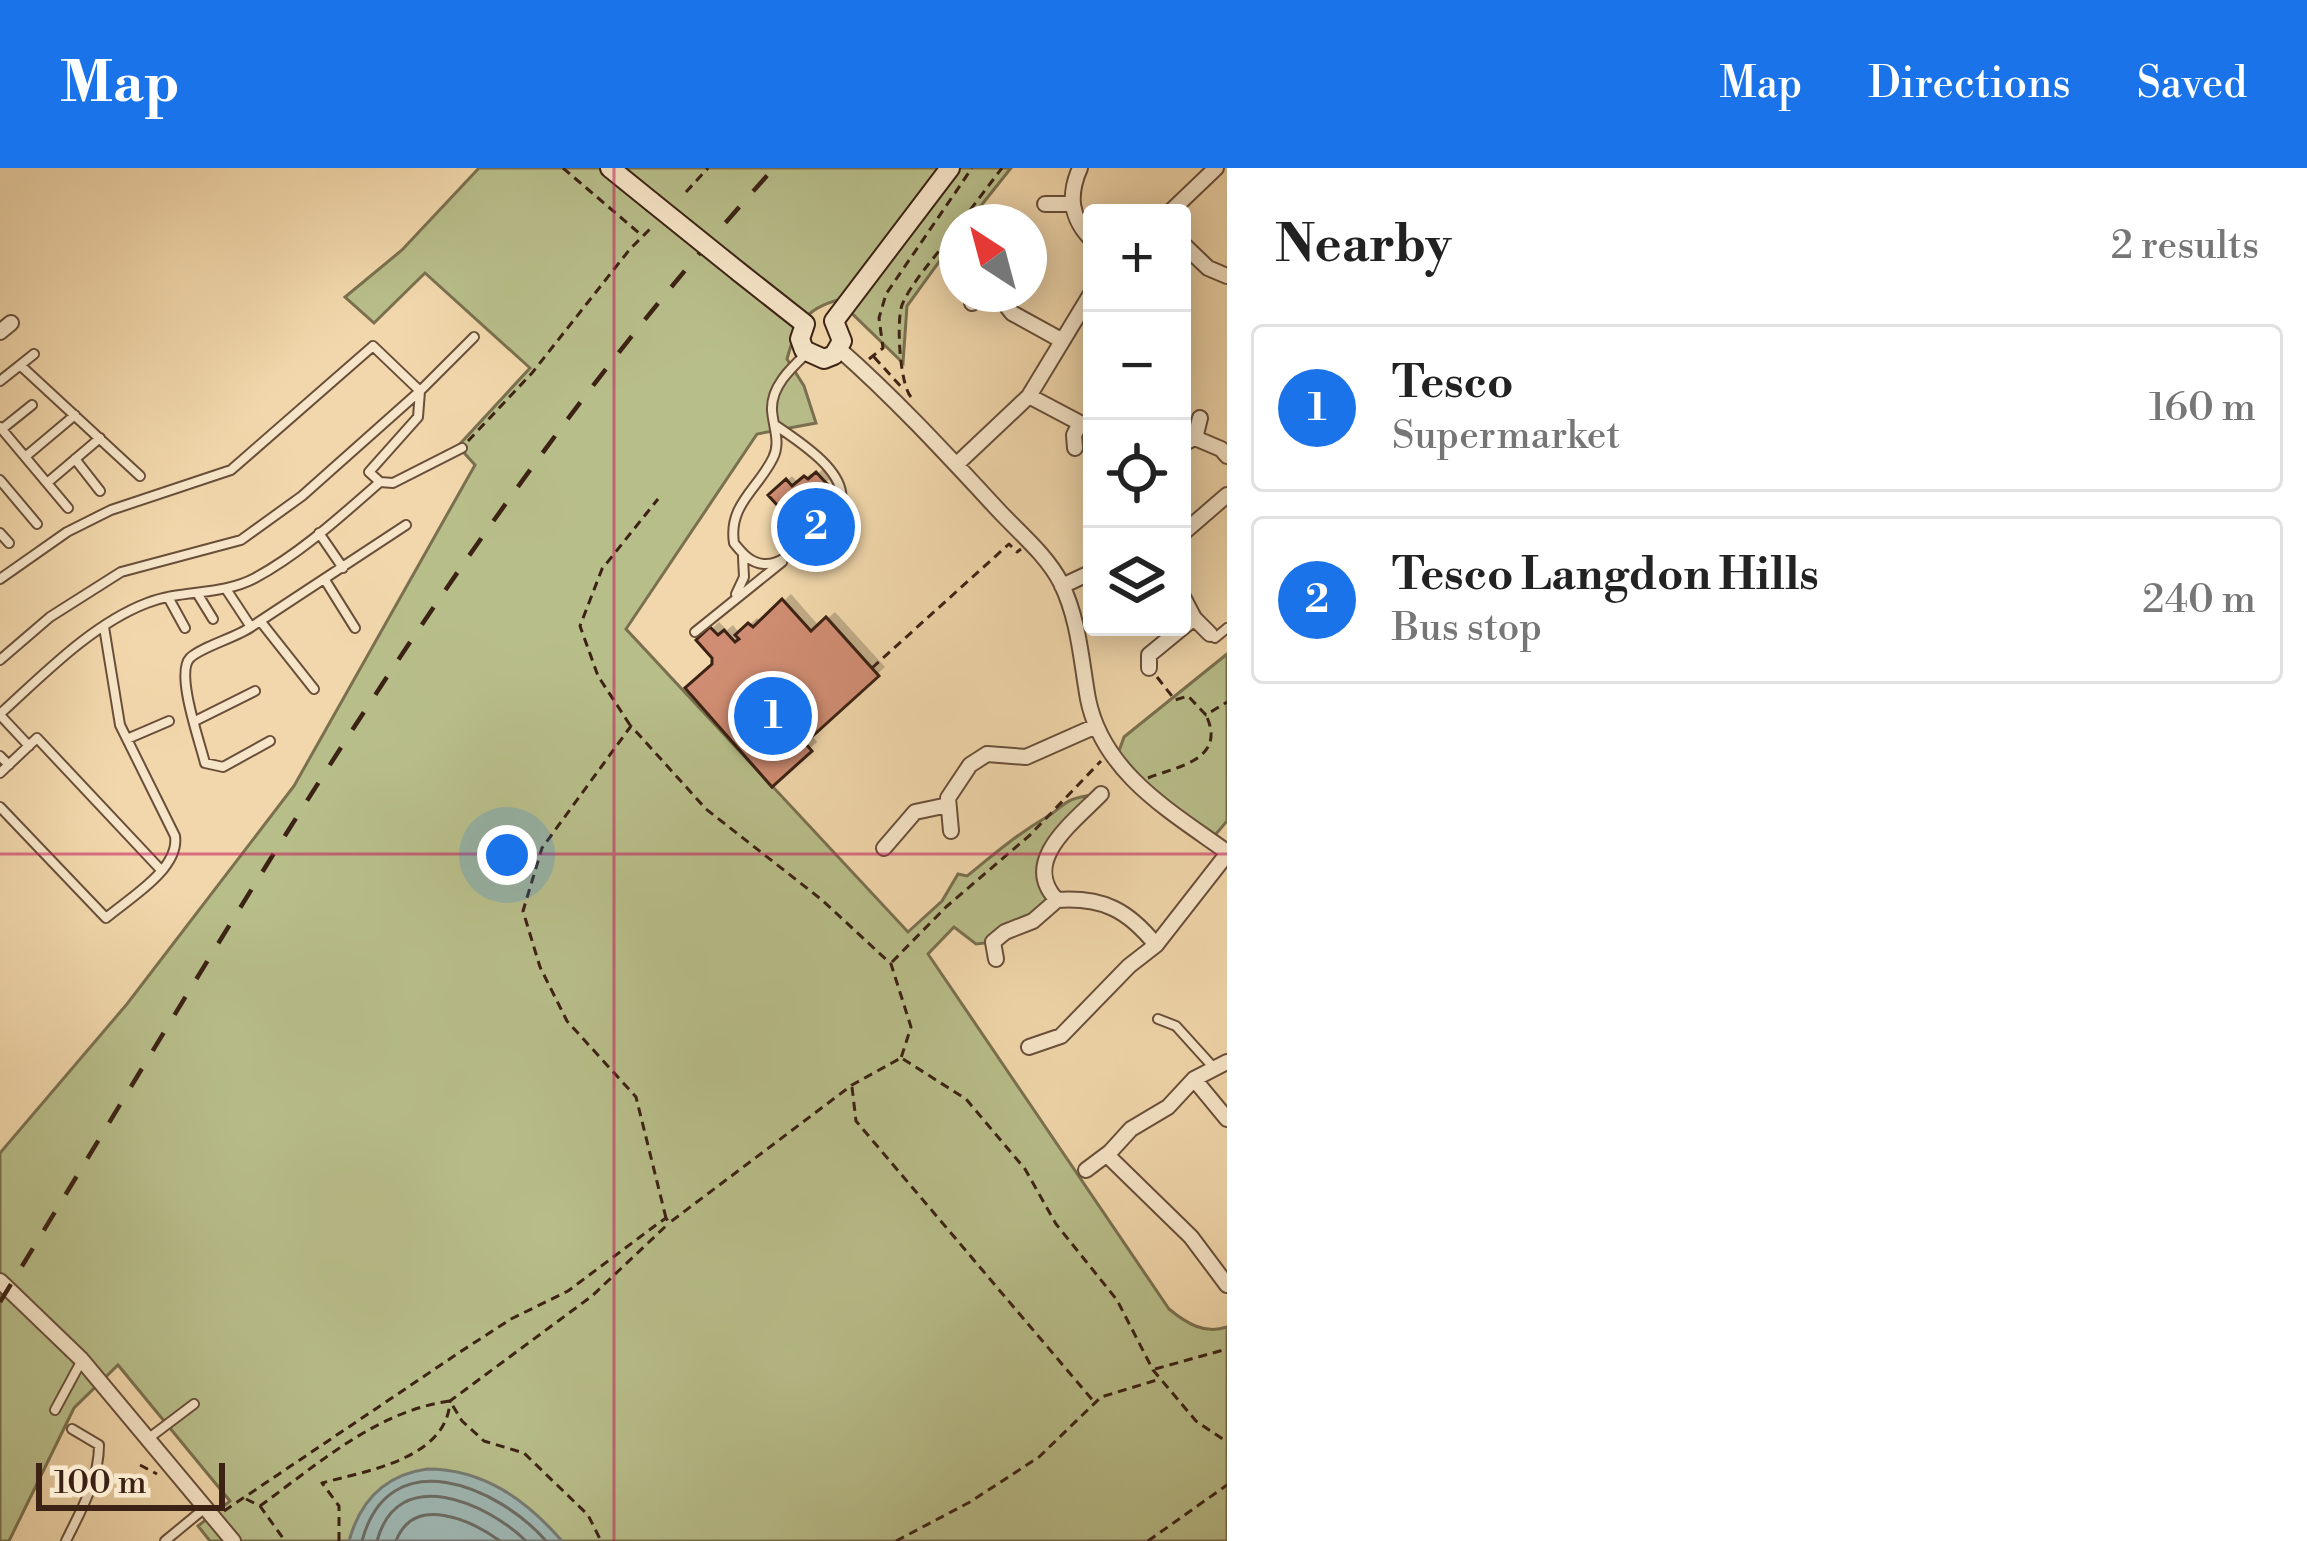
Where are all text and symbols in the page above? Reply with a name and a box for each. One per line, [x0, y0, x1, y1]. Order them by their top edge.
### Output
text: Map [60, 48, 180, 120]
text: Map [1720, 58, 1802, 111]
text: Directions [1868, 58, 2071, 111]
text: Saved [2137, 58, 2247, 111]
north arrow [939, 204, 1047, 312]
map controls [1083, 204, 1191, 636]
button: + [1083, 204, 1191, 312]
text: Nearby [1275, 214, 1451, 278]
text: 2 results [2111, 222, 2259, 271]
button: − [1083, 312, 1191, 420]
text: Tesco [1392, 355, 1513, 412]
text: 1 [1308, 384, 1326, 433]
text: 160 m [2149, 384, 2256, 433]
text: Supermarket [1392, 412, 1620, 461]
button: locate [1083, 420, 1191, 528]
pin: 2 [777, 482, 855, 572]
button: layers [1083, 528, 1191, 636]
text: Tesco Langdon Hills [1392, 547, 1819, 604]
text: 2 [1305, 576, 1329, 625]
text: 240 m [2142, 576, 2256, 625]
text: Bus stop [1392, 604, 1542, 653]
pin: 1 [734, 671, 812, 761]
your location [477, 825, 537, 885]
scale bar [36, 1457, 225, 1510]
text: 100 m [54, 1463, 147, 1504]

